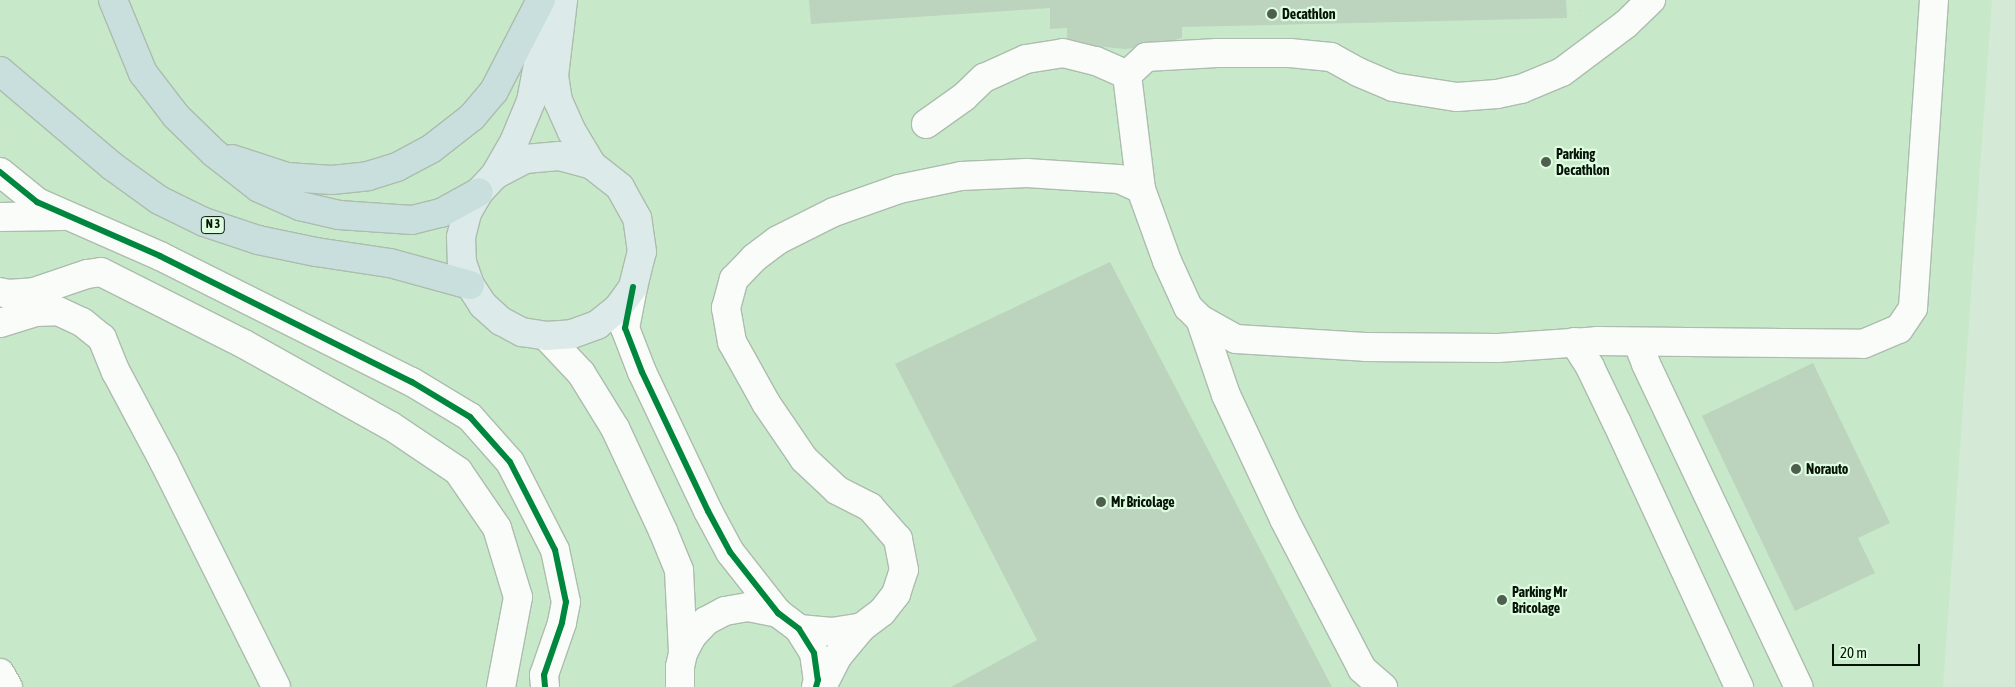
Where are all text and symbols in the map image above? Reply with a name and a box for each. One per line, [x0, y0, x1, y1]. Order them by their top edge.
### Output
place label: Decathlon [1282, 6, 1336, 22]
marker: Decathlon [1266, 8, 1278, 20]
place label: Parking Decathlon [1556, 146, 1610, 178]
marker: Parking Decathlon [1540, 156, 1552, 168]
road number: N 3 [200, 216, 226, 234]
place label: Norauto [1806, 461, 1848, 477]
marker: Norauto [1790, 463, 1802, 475]
place label: Mr Bricolage [1111, 494, 1174, 510]
marker: Mr Bricolage [1095, 496, 1107, 508]
place label: Parking Mr Bricolage [1512, 584, 1567, 616]
marker: Parking Mr Bricolage [1496, 594, 1508, 606]
scale bar [1835, 634, 1922, 666]
text: 20 m [1840, 644, 1867, 661]

